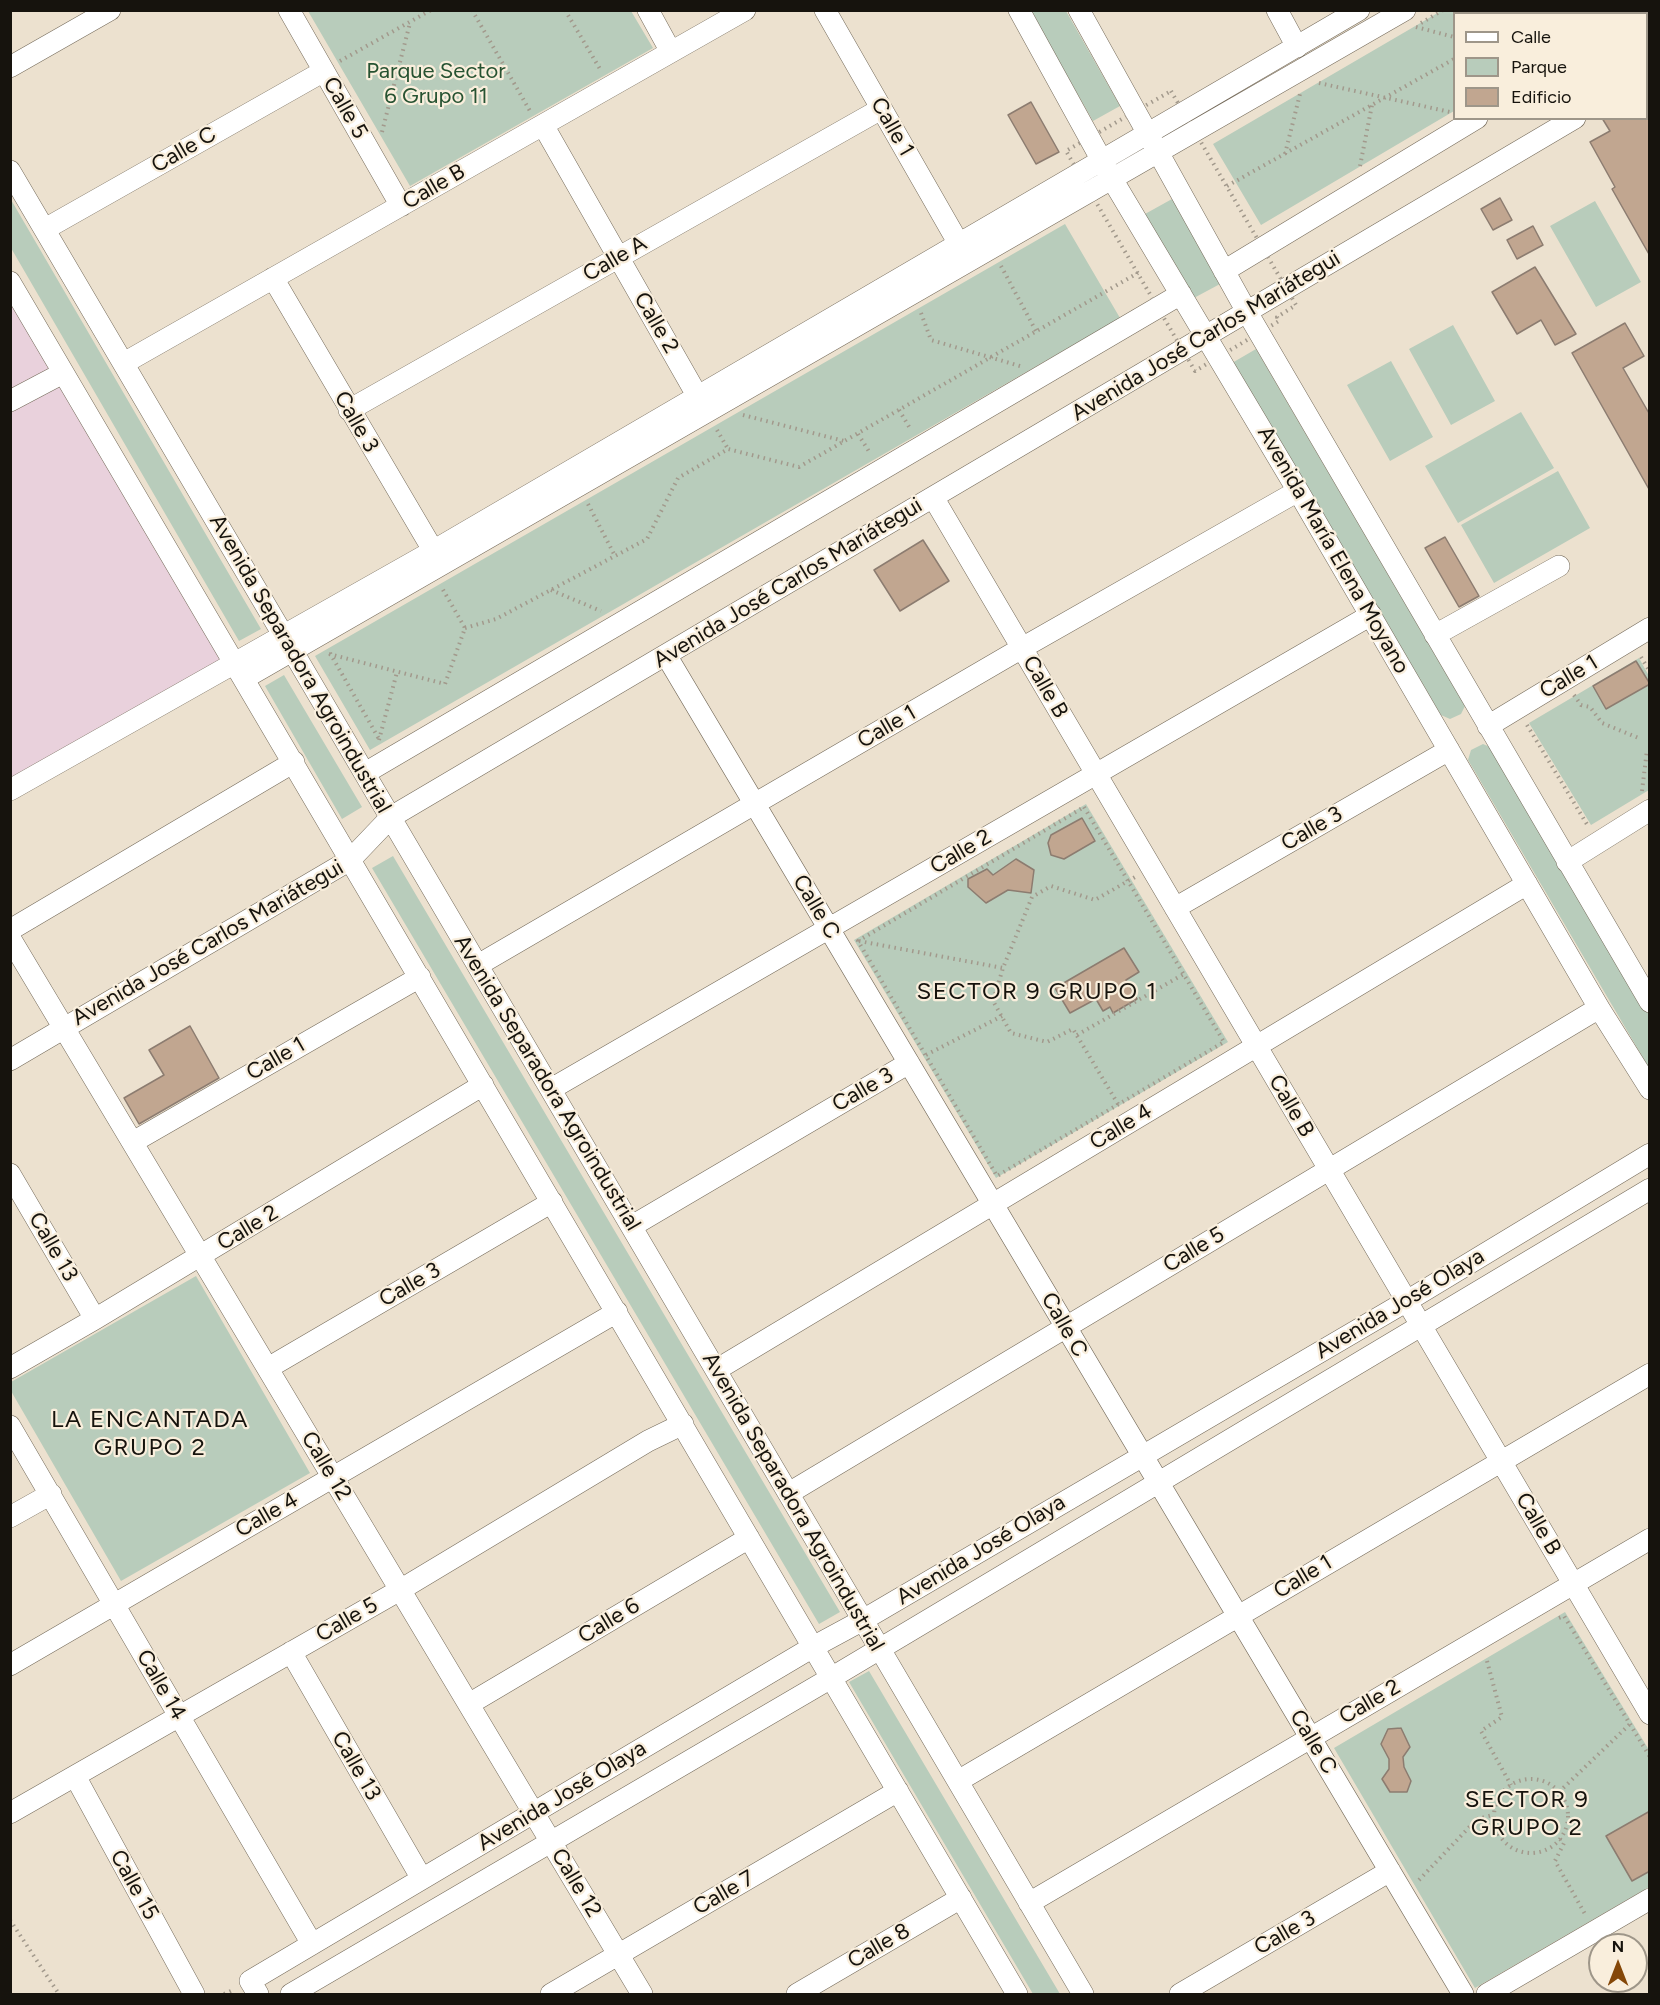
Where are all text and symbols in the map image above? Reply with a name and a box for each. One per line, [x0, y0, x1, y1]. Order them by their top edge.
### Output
legend [1453, 12, 1648, 120]
text: Calle [1511, 26, 1551, 48]
text: Parque [1511, 56, 1567, 78]
park label: Parque Sector 6 Grupo 11 [366, 59, 506, 110]
street label: Calle 5 [317, 72, 373, 144]
text: Edificio [1511, 86, 1572, 108]
street label: Calle 1 [865, 93, 919, 161]
street label: Calle C [147, 121, 221, 179]
street label: Calle B [398, 159, 470, 215]
street label: Calle A [578, 230, 652, 288]
street label: Avenida José Carlos Mariátegui [1067, 245, 1345, 427]
street label: Calle 2 [628, 288, 684, 358]
street label: Calle 3 [328, 387, 384, 457]
street label: Avenida María Elena Moyano [1251, 422, 1415, 678]
street label: Avenida José Carlos Mariátegui [649, 492, 927, 674]
street label: Avenida Separadora Agroindustrial [203, 510, 397, 818]
street label: Calle 1 [1535, 649, 1603, 705]
street label: Calle B [1017, 651, 1073, 723]
street label: Calle 1 [853, 700, 921, 754]
street label: Calle 3 [1277, 801, 1347, 857]
street label: Calle 2 [926, 824, 996, 880]
street label: Avenida José Carlos Mariátegui [68, 854, 348, 1032]
street label: Calle C [787, 870, 845, 944]
street label: Avenida Separadora Agroindustrial [448, 930, 646, 1236]
district label: SECTOR 9 GRUPO 1 [916, 978, 1158, 1006]
street label: Calle 1 [242, 1032, 310, 1086]
street label: Calle 3 [828, 1062, 898, 1118]
street label: Calle B [1263, 1070, 1319, 1142]
street label: Calle 4 [1085, 1098, 1157, 1156]
street label: Calle 2 [213, 1200, 283, 1256]
street label: Calle 13 [23, 1208, 83, 1286]
street label: Calle 5 [1159, 1221, 1229, 1279]
street label: Avenida José Olaya [1311, 1243, 1489, 1365]
street label: Calle 3 [375, 1257, 445, 1313]
street label: Calle C [1035, 1288, 1093, 1362]
street label: Avenida Separadora Agroindustrial [696, 1348, 890, 1656]
district label: LA ENCANTADA GRUPO 2 [51, 1406, 249, 1462]
street label: Calle 12 [295, 1427, 357, 1505]
street label: Calle 4 [231, 1487, 303, 1543]
street label: Calle B [1510, 1488, 1566, 1560]
street label: Avenida José Olaya [892, 1489, 1070, 1611]
street label: Calle 1 [1269, 1549, 1337, 1605]
street label: Calle 5 [311, 1592, 383, 1648]
street label: Calle 6 [574, 1593, 644, 1649]
street label: Calle 14 [130, 1645, 192, 1725]
street label: Calle 2 [1335, 1674, 1405, 1730]
street label: Calle C [1284, 1705, 1342, 1779]
street label: Calle 13 [326, 1727, 386, 1805]
street label: Avenida José Olaya [473, 1735, 651, 1857]
district label: SECTOR 9 GRUPO 2 [1465, 1786, 1589, 1842]
street label: Calle 12 [545, 1844, 607, 1922]
street label: Calle 15 [104, 1845, 164, 1925]
street label: Calle 7 [689, 1865, 759, 1921]
street label: Calle 3 [1250, 1905, 1320, 1961]
street label: Calle 8 [843, 1918, 915, 1974]
north arrow [1588, 1933, 1648, 1993]
text: N [1612, 1937, 1624, 1956]

